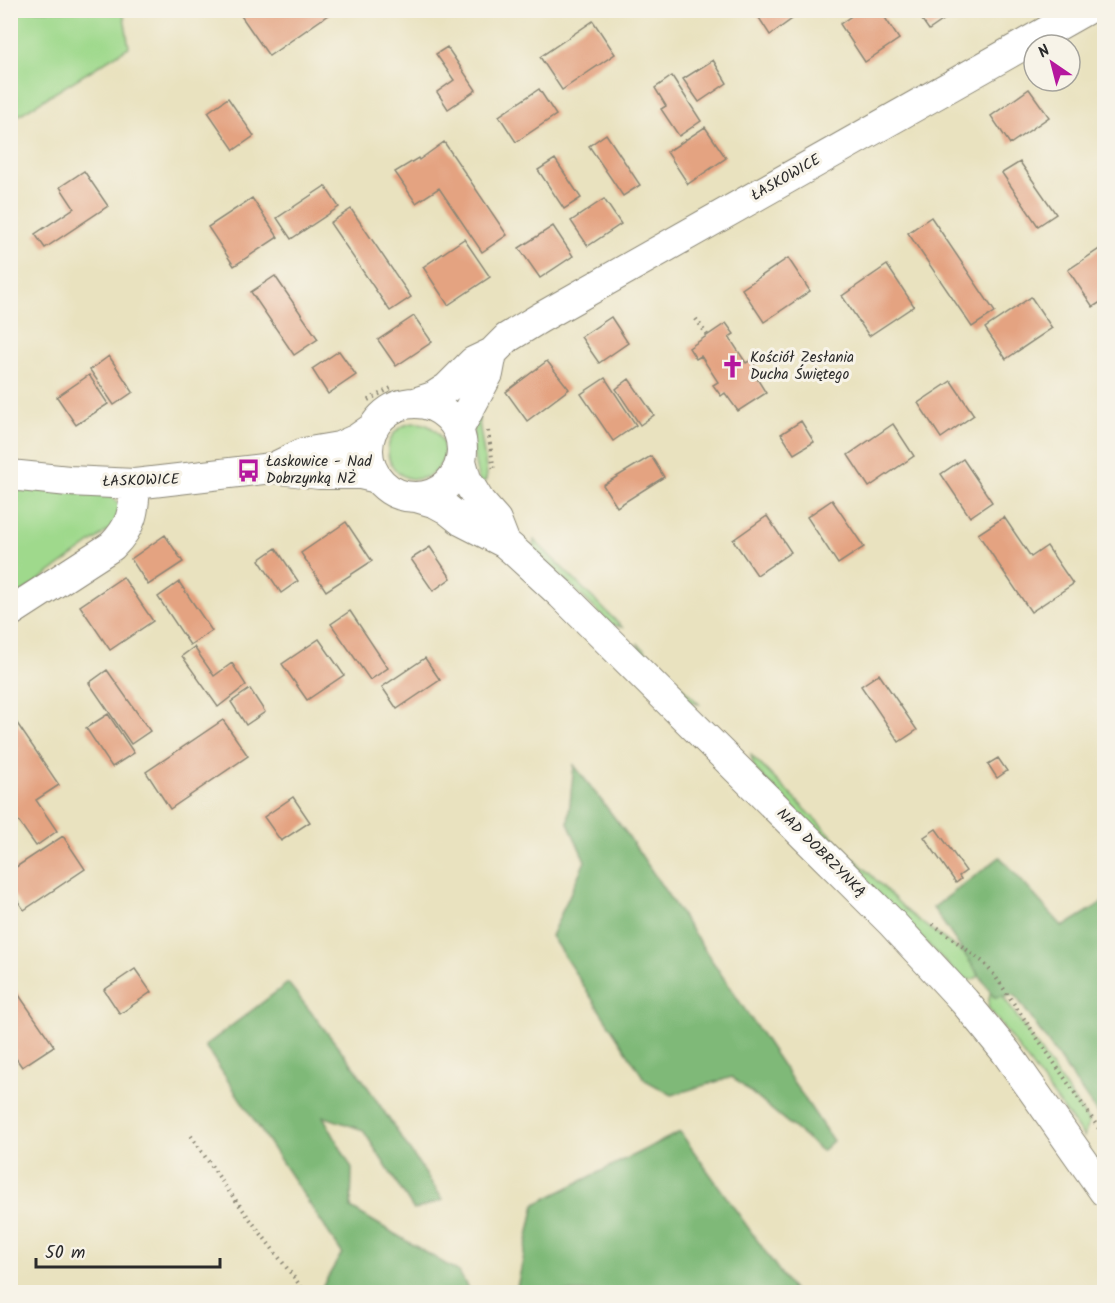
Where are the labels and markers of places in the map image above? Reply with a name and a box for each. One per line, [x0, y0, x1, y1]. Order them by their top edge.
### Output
place label: Kościół Zesłania Ducha Świętego [750, 346, 854, 387]
church icon: Kościół Zesłania Ducha Świętego [719, 354, 745, 380]
place label: Łaskowice - Nad Dobrzynką NŻ [266, 450, 372, 491]
bus stop icon: Łaskowice - Nad Dobrzynką NŻ [235, 458, 261, 484]

